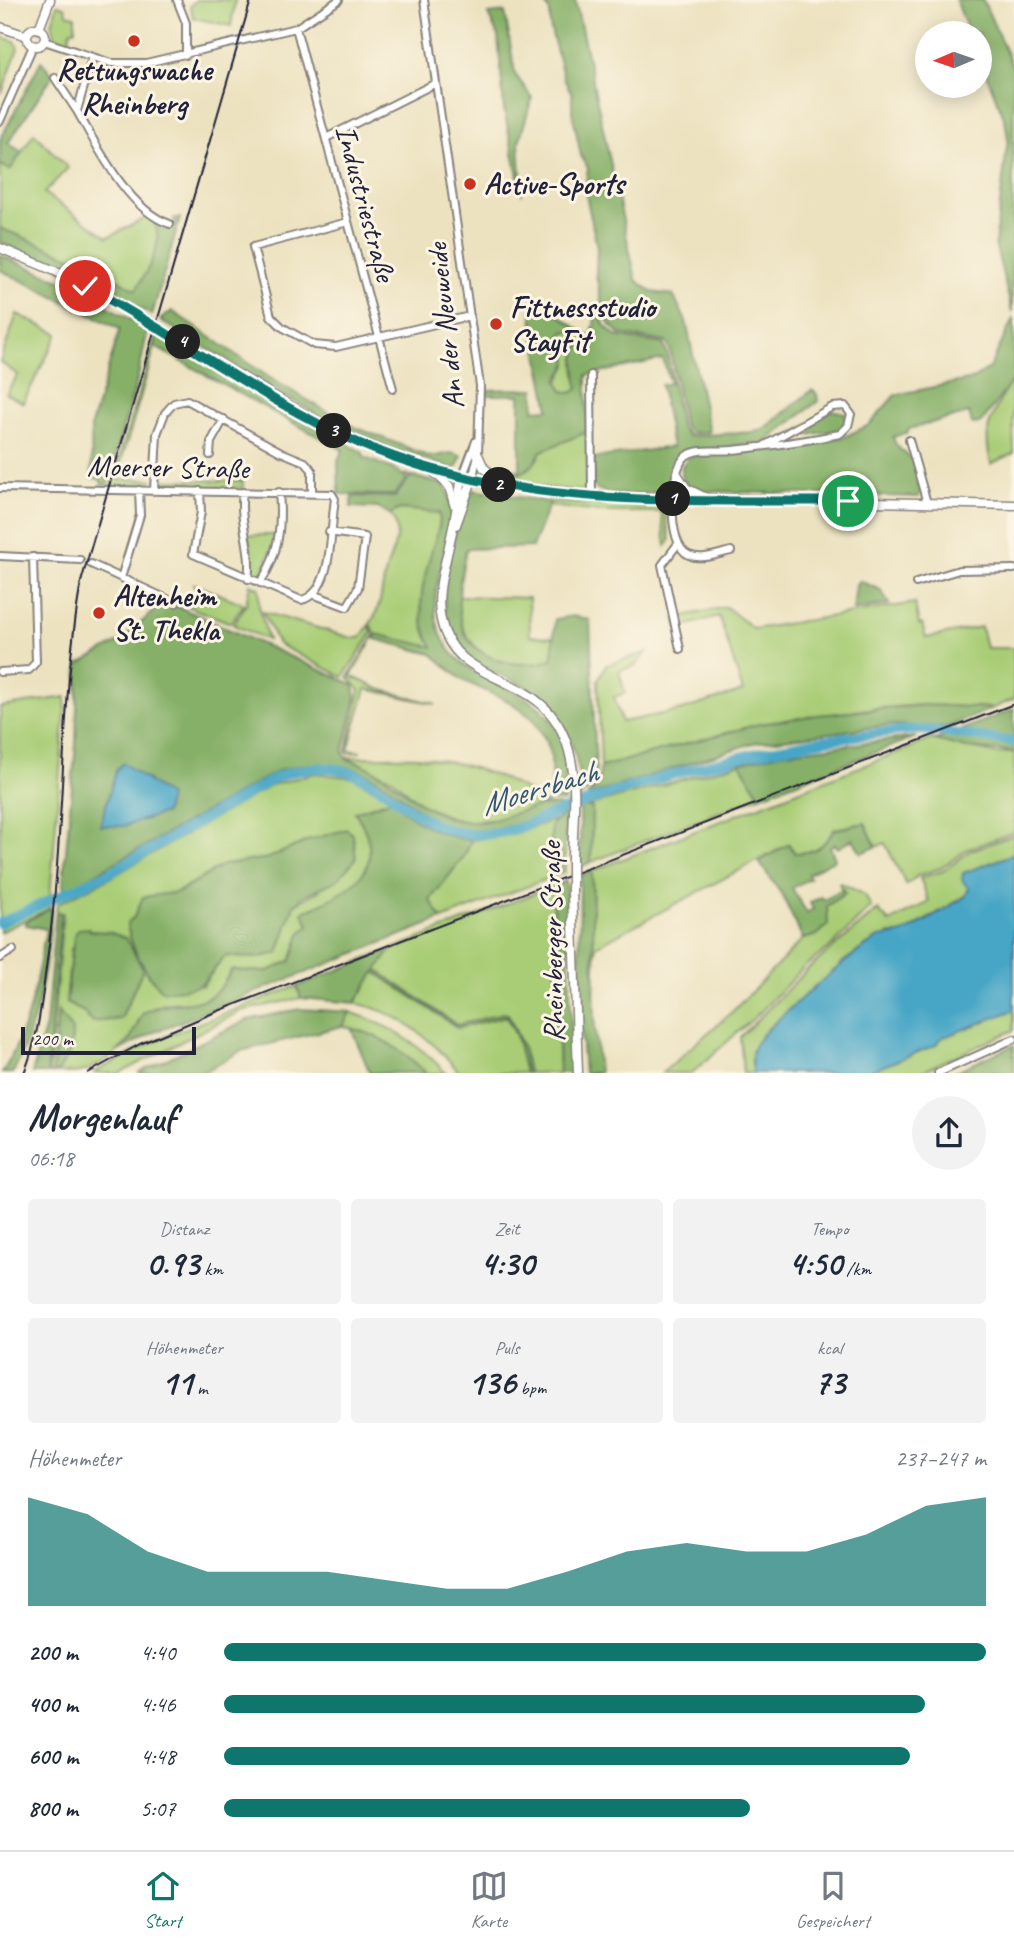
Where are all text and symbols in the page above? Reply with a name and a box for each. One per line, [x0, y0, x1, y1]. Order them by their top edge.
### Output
north arrow [915, 21, 992, 98]
map controls [915, 21, 992, 98]
marker: Rettungswache Rheinberg [126, 33, 142, 49]
place label: Rettungswache Rheinberg [56, 51, 215, 123]
street label: Industriestraße [327, 121, 406, 287]
place label: Active-Sports [484, 165, 628, 203]
marker: Active-Sports [462, 176, 478, 192]
street label: An der Neuweide [417, 239, 473, 411]
pin [55, 256, 115, 316]
icon: check [66, 267, 104, 305]
place label: Fittnessstudio StayFit [510, 288, 658, 361]
marker: Fittnessstudio StayFit [488, 316, 504, 332]
pin: 4 [166, 324, 200, 360]
text: 4 [178, 329, 187, 353]
pin: 3 [316, 414, 352, 448]
text: 3 [329, 418, 338, 442]
street label: Moerser Straße [87, 447, 251, 487]
pin: 2 [482, 468, 516, 503]
pin [818, 471, 878, 531]
text: 2 [494, 472, 503, 496]
pin: 1 [656, 482, 690, 516]
icon: arrive [829, 482, 867, 520]
text: 1 [668, 486, 677, 510]
place label: Altenheim St. Thekla [113, 577, 222, 649]
marker: Altenheim St. Thekla [91, 605, 107, 621]
water label: Moersbach [476, 750, 605, 825]
street label: Rheinberger Straße [531, 839, 573, 1043]
scale bar [21, 1024, 196, 1056]
text: 200 m [32, 1027, 73, 1051]
text: Morgenlauf [28, 1094, 175, 1141]
button: share [912, 1096, 986, 1170]
text: 06:18 [28, 1144, 74, 1173]
text: Distanz [159, 1217, 209, 1241]
text: Zeit [494, 1217, 520, 1241]
text: Tempo [811, 1217, 849, 1241]
text: 0.93 [146, 1241, 200, 1286]
text: 4:30 [480, 1241, 534, 1286]
text: 4:50 [788, 1241, 842, 1286]
text: km [200, 1257, 223, 1281]
text: /km [842, 1257, 871, 1281]
text: Höhenmeter [146, 1336, 223, 1360]
text: Puls [494, 1336, 520, 1360]
text: kcal [817, 1336, 842, 1360]
text: 11 [161, 1360, 192, 1405]
text: 136 [468, 1360, 516, 1405]
text: 73 [814, 1360, 845, 1405]
text: m [192, 1376, 208, 1400]
text: bpm [516, 1376, 546, 1400]
text: Höhenmeter [28, 1444, 121, 1473]
text: 237–247 m [895, 1444, 986, 1473]
text: 200 m [28, 1638, 78, 1667]
text: 4:40 [140, 1638, 176, 1667]
text: 400 m [28, 1690, 78, 1719]
text: 4:46 [140, 1690, 176, 1719]
text: 600 m [28, 1742, 78, 1771]
text: 4:48 [140, 1742, 176, 1771]
text: 800 m [28, 1794, 78, 1823]
text: 5:07 [140, 1794, 176, 1823]
tab: Start [144, 1867, 182, 1933]
tab: Karte [470, 1867, 508, 1933]
tab: Gespeichert [796, 1867, 870, 1933]

